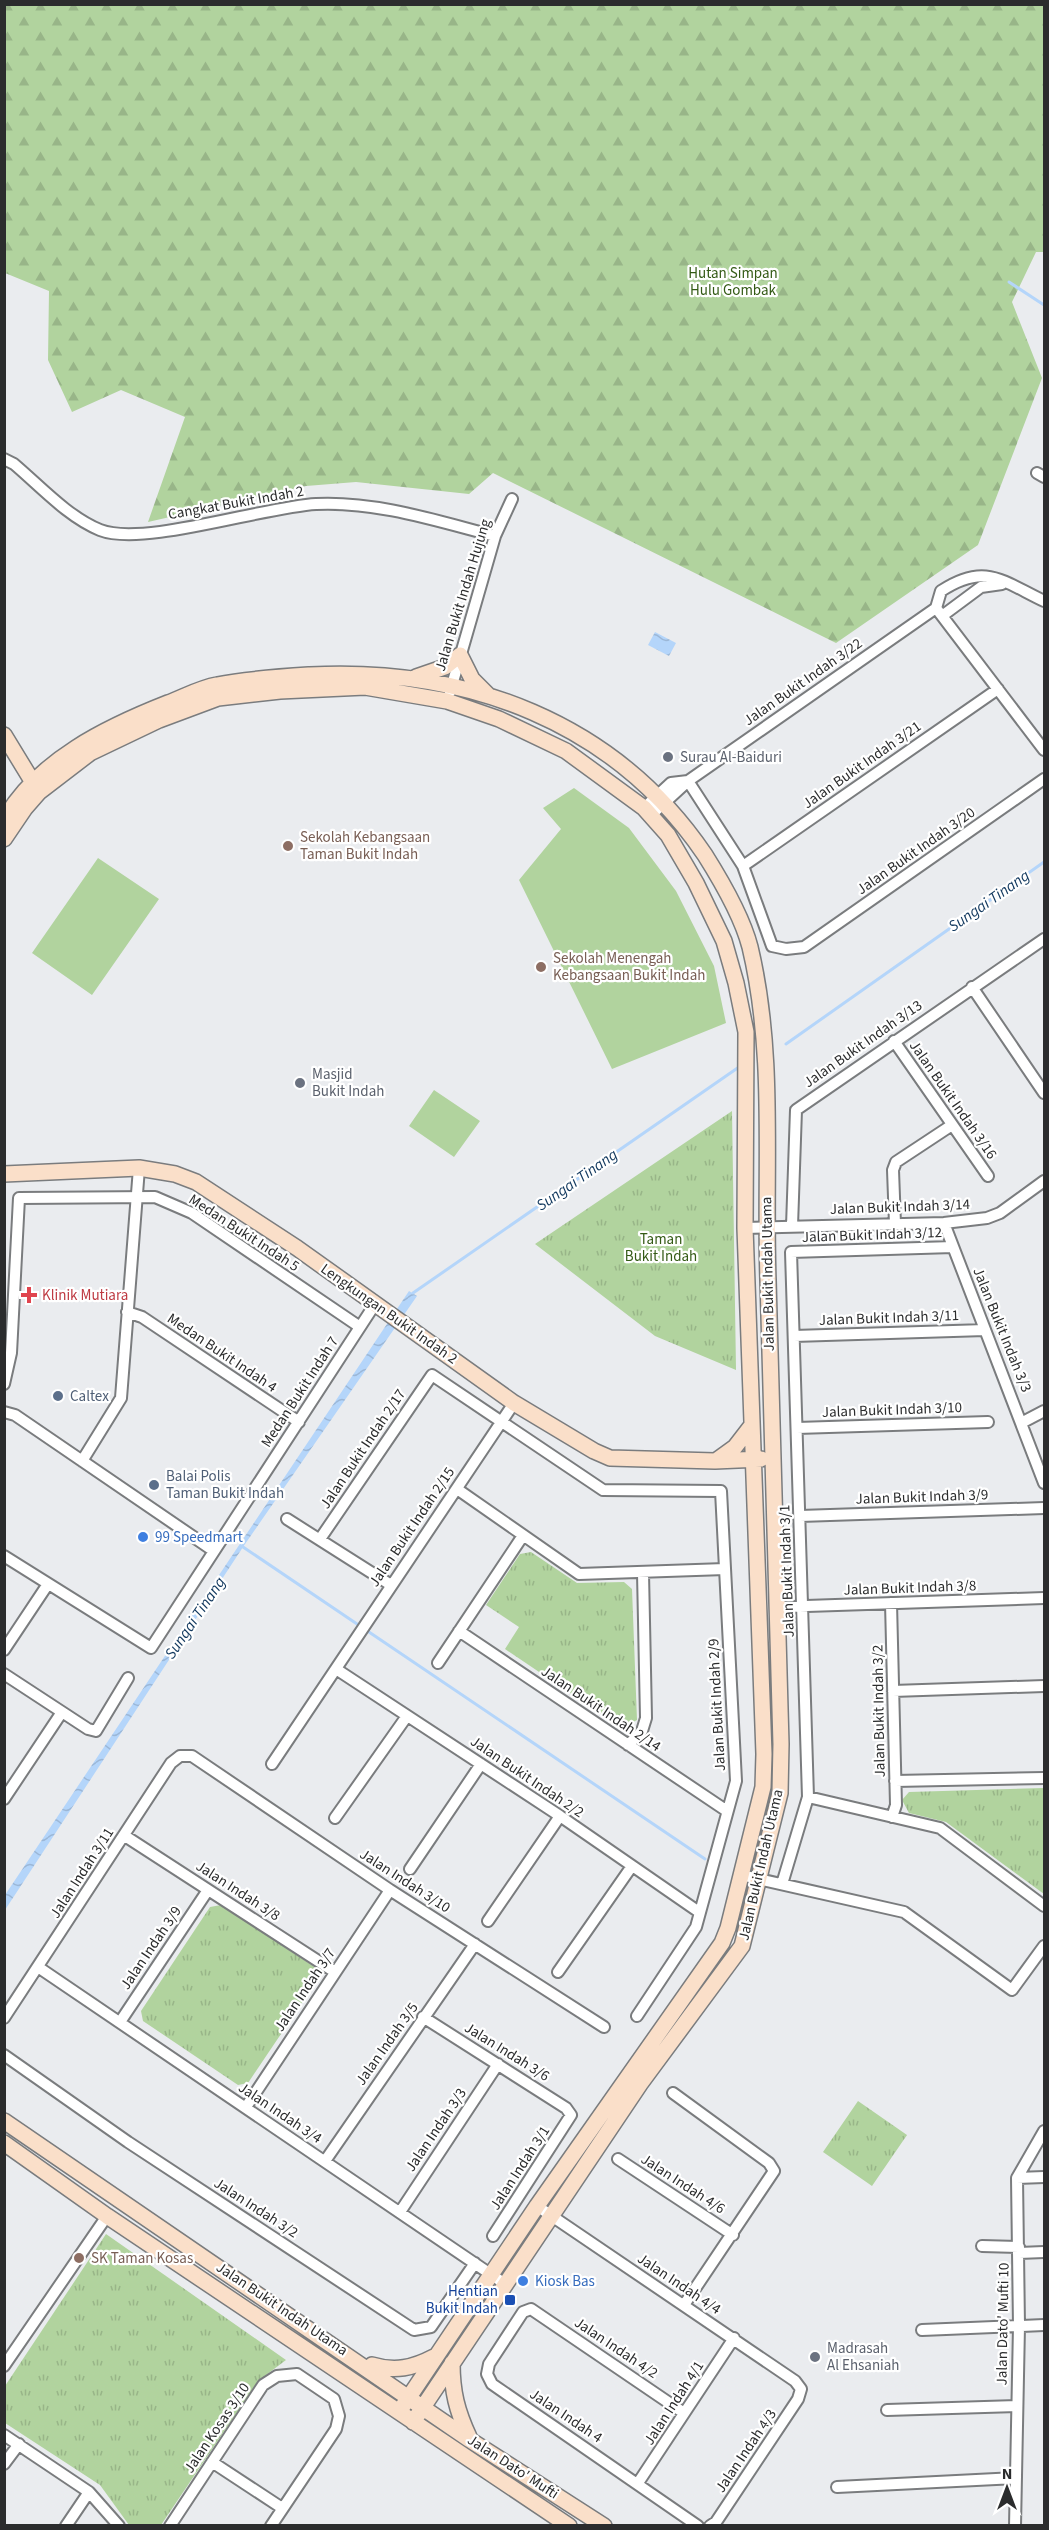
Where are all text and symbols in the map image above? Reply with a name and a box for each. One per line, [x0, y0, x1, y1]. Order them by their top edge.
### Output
park label: Hutan Simpan Hulu Gombak [688, 263, 778, 301]
street label: Cangkat Bukit Indah 2 [167, 481, 305, 525]
street label: Jalan Bukit Indah Hujung [430, 516, 496, 674]
street label: Jalan Bukit Indah 3/22 [740, 633, 866, 731]
street label: Jalan Bukit Indah 3/21 [799, 716, 925, 814]
place label: Surau Al-Baiduri [680, 747, 782, 768]
marker: Surau Al-Baiduri [661, 750, 675, 764]
street label: Jalan Bukit Indah 3/20 [853, 802, 979, 900]
place label: Sekolah Kebangsaan Taman Bukit Indah [300, 827, 430, 865]
marker: Sekolah Kebangsaan Taman Bukit Indah [281, 839, 295, 853]
water label: Sungai Tinang [944, 865, 1034, 937]
place label: Sekolah Menengah Kebangsaan Bukit Indah [553, 948, 705, 986]
marker: Sekolah Menengah Kebangsaan Bukit Indah [534, 960, 548, 974]
street label: Jalan Bukit Indah 3/13 [800, 995, 926, 1093]
street label: Jalan Bukit Indah 3/16 [904, 1037, 1002, 1163]
place label: Masjid Bukit Indah [312, 1064, 384, 1102]
marker: Masjid Bukit Indah [293, 1076, 307, 1090]
water label: Sungai Tinang [532, 1144, 622, 1216]
street label: Medan Bukit Indah 5 [184, 1189, 304, 1277]
street label: Jalan Bukit Indah 3/14 [830, 1194, 971, 1220]
street label: Jalan Bukit Indah Utama [756, 1196, 780, 1352]
street label: Jalan Bukit Indah 3/12 [802, 1222, 942, 1248]
park label: Taman Bukit Indah [625, 1229, 697, 1267]
street label: Lengkungan Bukit Indah 2 [316, 1259, 462, 1369]
street label: Jalan Bukit Indah 3/3 [967, 1264, 1037, 1396]
place label: Klinik Mutiara [42, 1285, 128, 1306]
marker: Klinik Mutiara [20, 1286, 38, 1304]
street label: Jalan Bukit Indah 3/11 [819, 1305, 959, 1331]
street label: Medan Bukit Indah 4 [163, 1308, 281, 1398]
street label: Medan Bukit Indah 7 [256, 1332, 344, 1452]
street label: Jalan Bukit Indah 2/17 [315, 1385, 411, 1513]
place label: Caltex [70, 1386, 109, 1407]
marker: Caltex [51, 1389, 65, 1403]
street label: Jalan Bukit Indah 3/10 [822, 1397, 962, 1423]
street label: Jalan Bukit Indah 2/15 [364, 1463, 460, 1591]
place label: Balai Polis Taman Bukit Indah [166, 1466, 284, 1504]
marker: Balai Polis Taman Bukit Indah [147, 1478, 161, 1492]
street label: Jalan Bukit Indah 3/9 [855, 1484, 989, 1510]
street label: Jalan Bukit Indah 3/1 [774, 1504, 800, 1638]
place label: 99 Speedmart [155, 1527, 243, 1548]
marker: 99 Speedmart [136, 1530, 150, 1544]
water label: Sungai Tinang [159, 1573, 231, 1663]
street label: Jalan Bukit Indah 3/8 [843, 1575, 977, 1601]
street label: Jalan Bukit Indah 2/9 [703, 1638, 731, 1772]
street label: Jalan Bukit Indah 3/2 [867, 1644, 891, 1778]
street label: Jalan Bukit Indah 2/14 [537, 1661, 665, 1757]
street label: Jalan Bukit Indah 2/2 [466, 1731, 588, 1823]
street label: Jalan Bukit Indah Utama [733, 1787, 789, 1943]
street label: Jalan Indah 3/11 [45, 1824, 119, 1922]
street label: Jalan Indah 3/10 [356, 1844, 454, 1918]
street label: Jalan Indah 3/8 [192, 1856, 284, 1926]
street label: Jalan Indah 3/9 [115, 1902, 187, 1994]
street label: Jalan Indah 3/7 [269, 1944, 341, 2036]
street label: Jalan Indah 3/5 [351, 1998, 423, 2090]
street label: Jalan Indah 3/6 [460, 2017, 554, 2087]
street label: Jalan Indah 3/4 [234, 2077, 326, 2149]
street label: Jalan Indah 3/3 [400, 2084, 472, 2176]
street label: Jalan Indah 3/1 [485, 2122, 555, 2214]
street label: Jalan Indah 4/6 [637, 2149, 729, 2219]
street label: Jalan Indah 3/2 [210, 2173, 302, 2243]
place label: SK Taman Kosas [91, 2248, 193, 2269]
street label: Jalan Indah 4/4 [633, 2248, 725, 2320]
marker: SK Taman Kosas [72, 2251, 86, 2265]
street label: Jalan Bukit Indah Utama [212, 2257, 352, 2361]
street label: Jalan Dato' Mufti 10 [991, 2262, 1015, 2386]
place label: Kiosk Bas [535, 2271, 595, 2292]
marker: Kiosk Bas [516, 2274, 530, 2288]
place label: Hentian Bukit Indah [426, 2281, 498, 2319]
marker: Hentian Bukit Indah [503, 2293, 517, 2307]
street label: Jalan Indah 4/2 [570, 2312, 662, 2384]
place label: Madrasah Al Ehsaniah [827, 2338, 900, 2376]
marker: Madrasah Al Ehsaniah [808, 2350, 822, 2364]
street label: Jalan Indah 4/1 [639, 2357, 709, 2449]
street label: Jalan Kosas 3/10 [179, 2379, 255, 2477]
street label: Jalan Indah 4 [525, 2384, 607, 2448]
street label: Jalan Indah 4/3 [710, 2405, 782, 2497]
street label: Jalan Dato' Mufti [463, 2430, 563, 2504]
north arrow [977, 2458, 1037, 2518]
text: N [1002, 2463, 1012, 2485]

